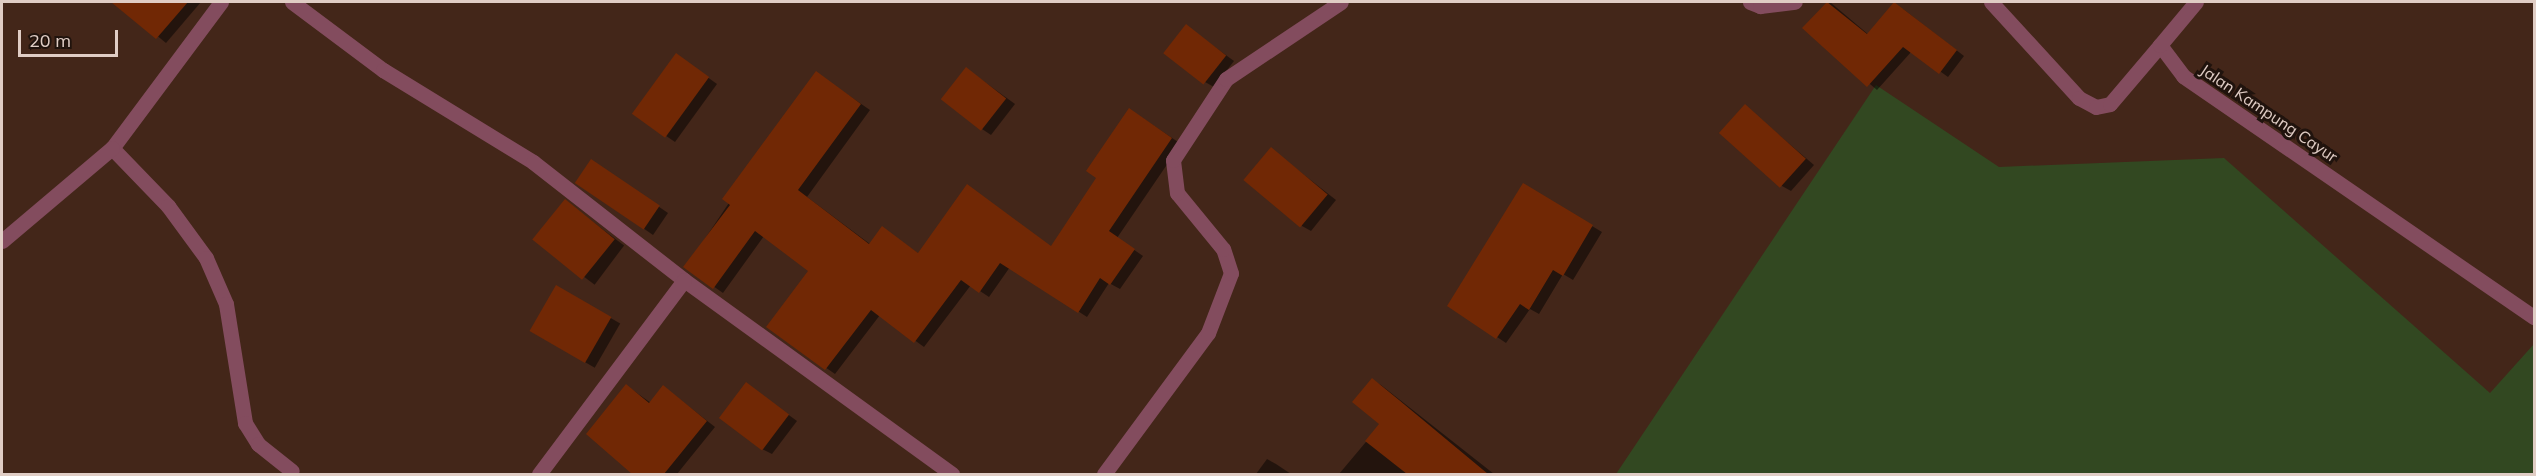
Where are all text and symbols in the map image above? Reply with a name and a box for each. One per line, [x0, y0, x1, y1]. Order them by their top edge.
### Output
scale bar [21, 18, 122, 56]
text: 20 m [29, 29, 71, 52]
street label: Jalan Kampung Cayur [2197, 60, 2341, 166]

